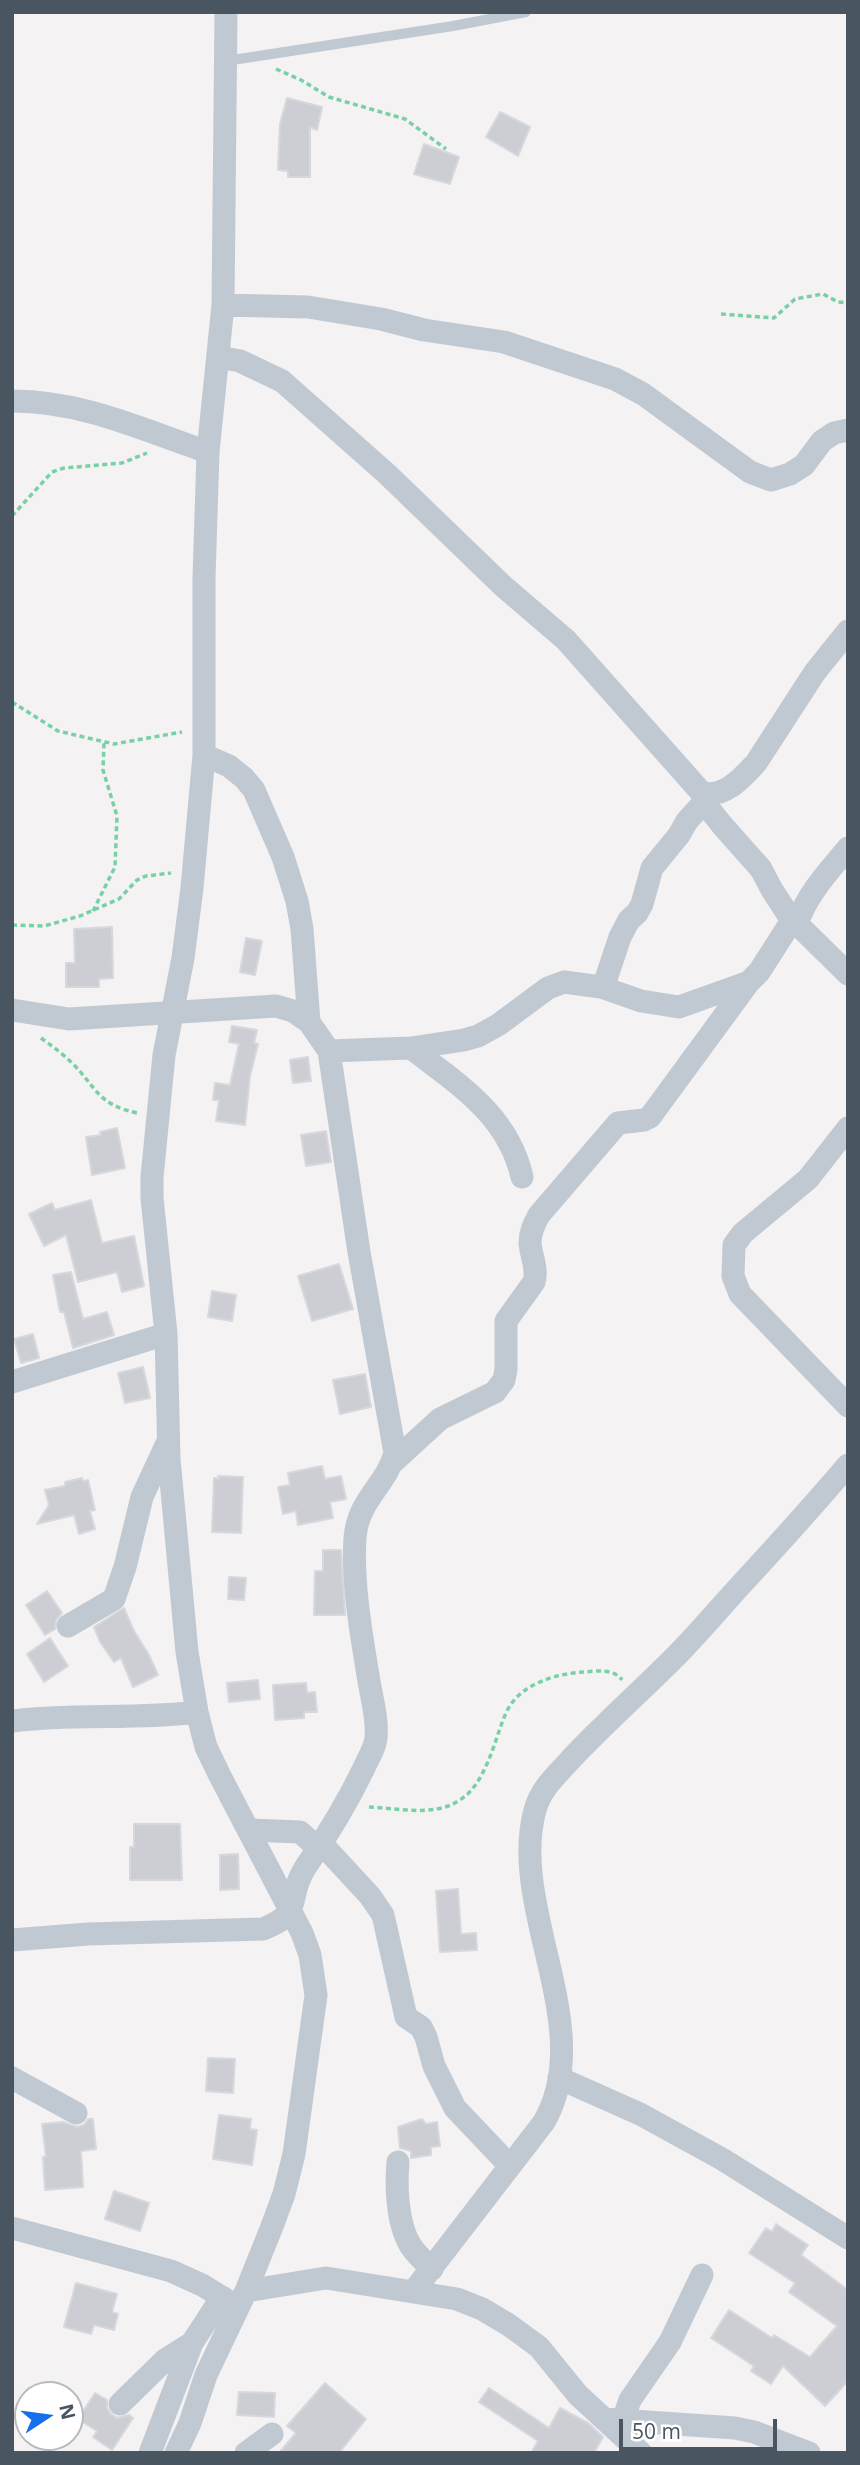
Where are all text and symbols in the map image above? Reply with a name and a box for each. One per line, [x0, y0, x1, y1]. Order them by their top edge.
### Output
north arrow [14, 2381, 84, 2451]
text: N [53, 2401, 82, 2422]
scale bar [622, 2406, 780, 2450]
text: 50 m [632, 2417, 681, 2445]

